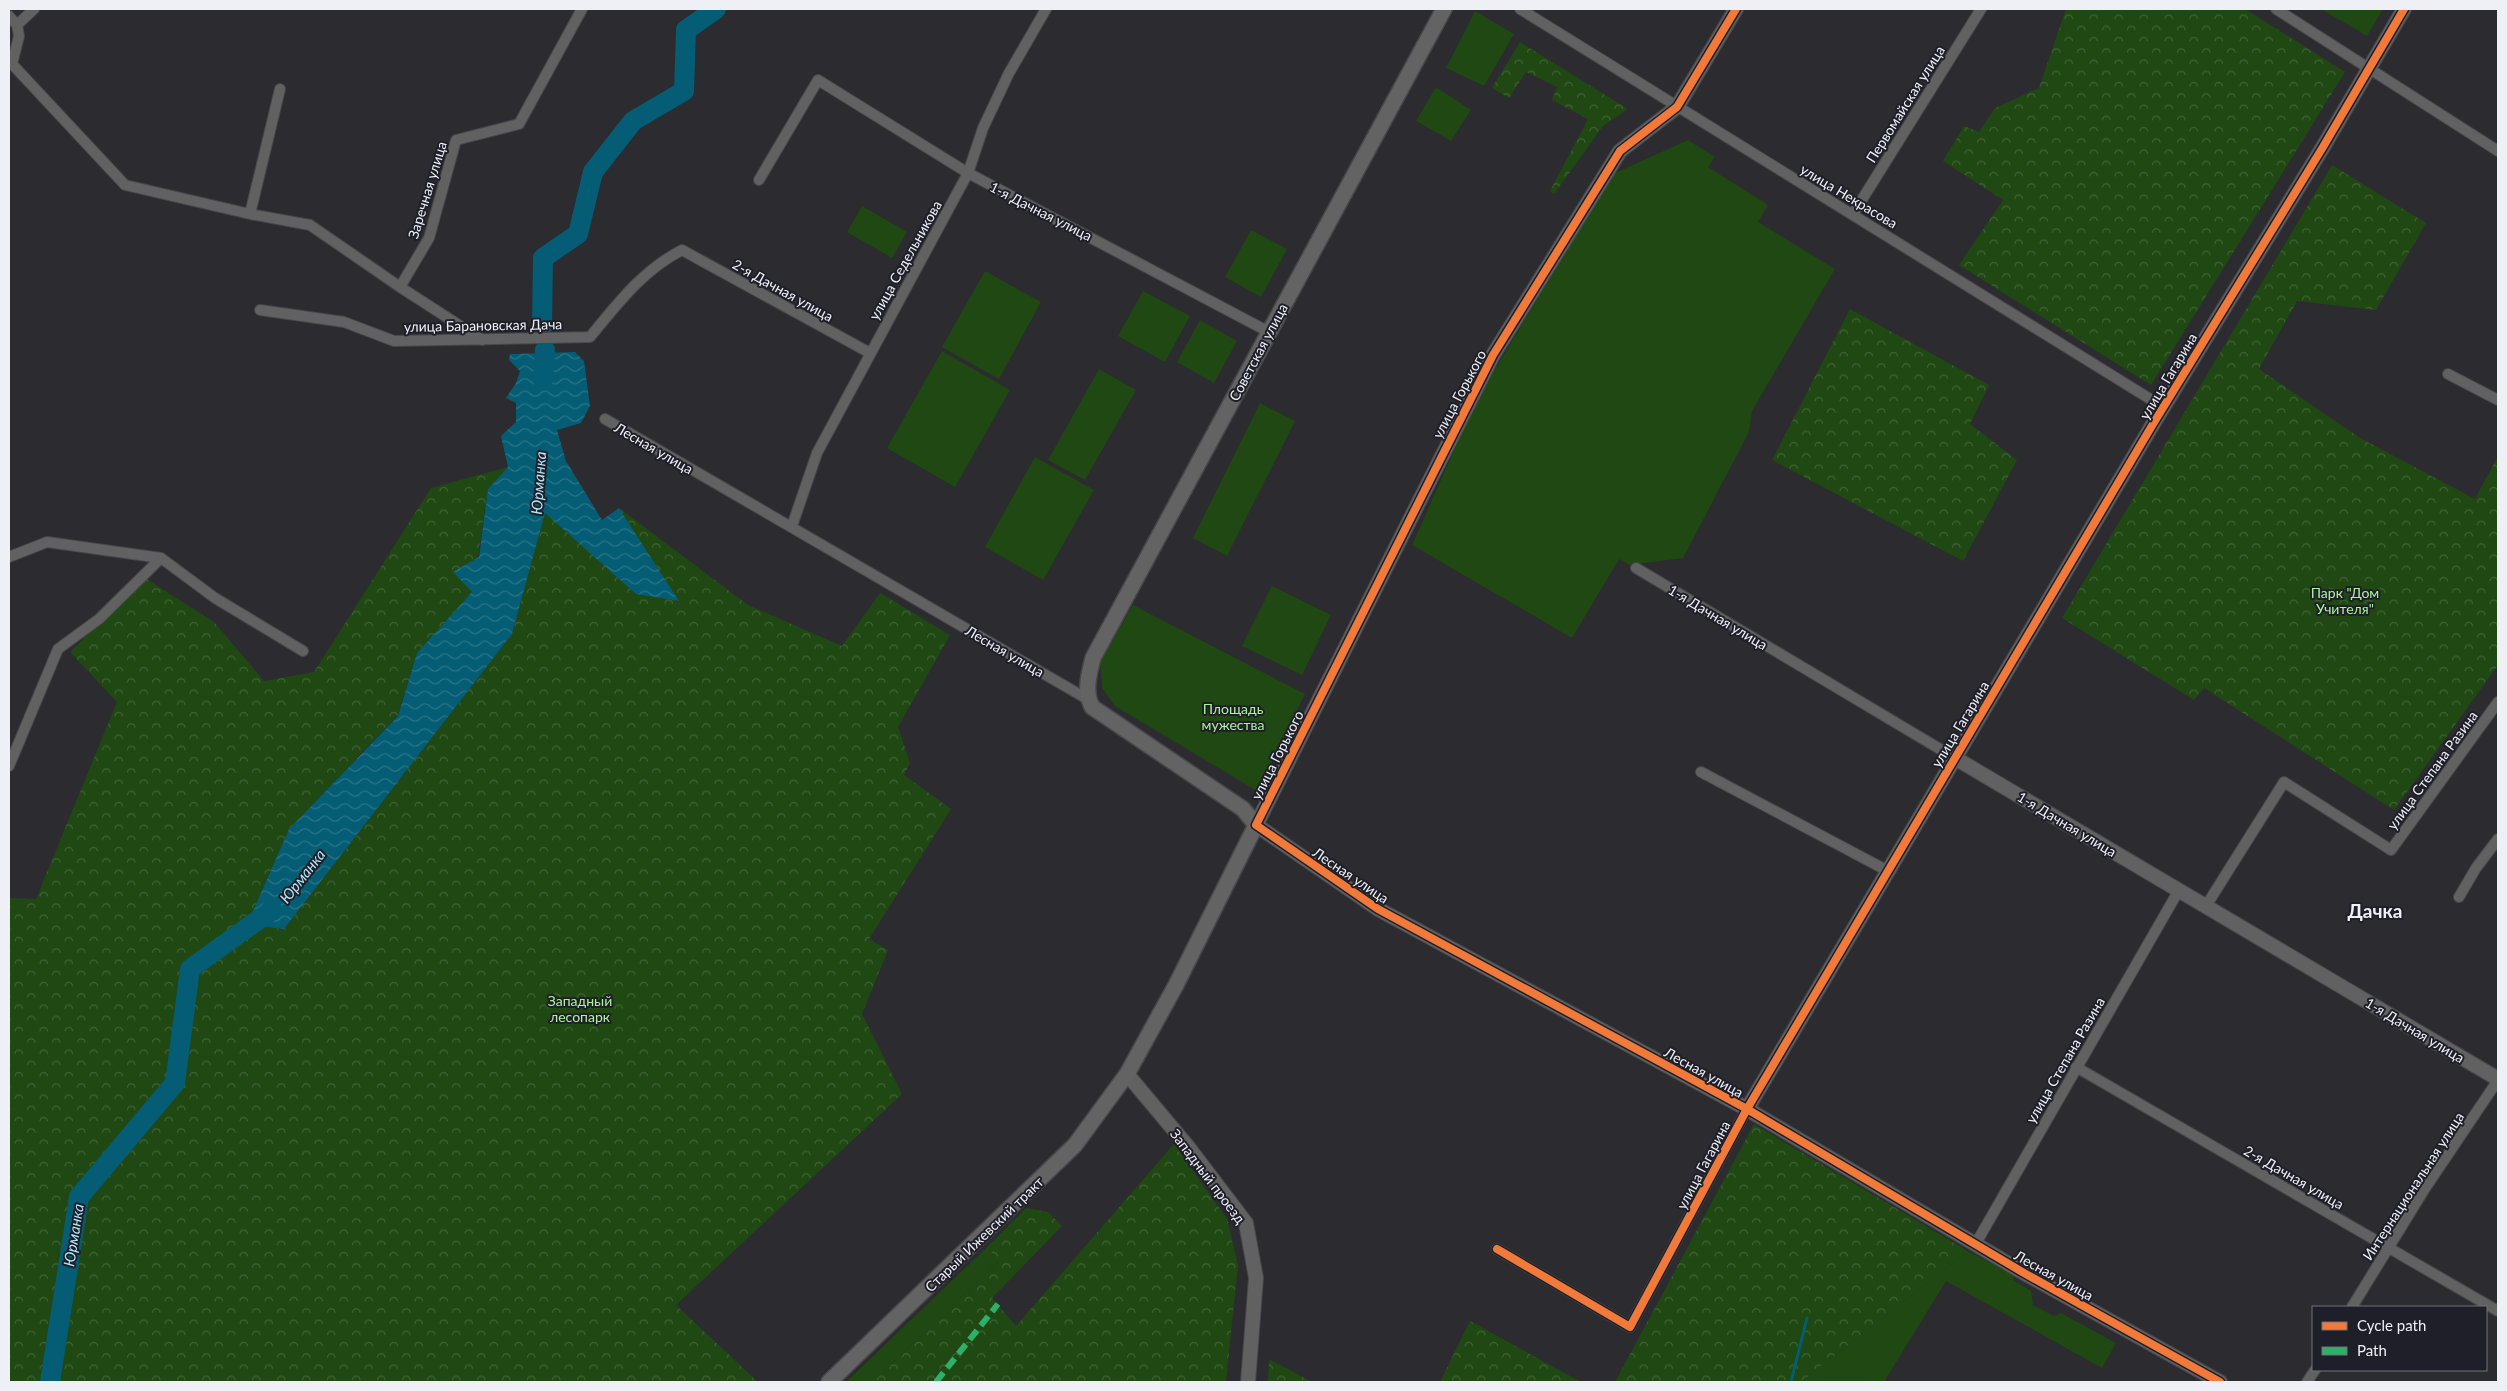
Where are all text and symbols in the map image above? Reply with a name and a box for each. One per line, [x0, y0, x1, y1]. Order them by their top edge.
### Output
street label: Первомайская улица [1862, 42, 1948, 166]
street label: Заречная улица [404, 139, 450, 241]
street label: улица Некрасова [1797, 160, 1901, 232]
street label: 1-я Дачная улица [987, 178, 1095, 244]
street label: улица Седельникова [865, 197, 945, 323]
street label: 2-я Дачная улица [730, 255, 836, 325]
street label: Советская улица [1225, 300, 1291, 404]
street label: улица Барановская Дача [404, 315, 562, 335]
street label: улица Гагарина [2136, 330, 2200, 422]
street label: улица Горького [1429, 347, 1489, 441]
street label: Лесная улица [611, 418, 696, 477]
water label: Юрманка [527, 451, 549, 515]
street label: 1-я Дачная улица [1665, 581, 1771, 653]
park label: Парк "Дом Учителя" [2311, 584, 2379, 617]
street label: Лесная улица [962, 621, 1047, 680]
street label: улица Гагарина [1928, 678, 1992, 770]
park label: Площадь мужества [1202, 700, 1264, 733]
street label: улица Степана Разина [2383, 707, 2481, 833]
street label: улица Горького [1247, 708, 1307, 802]
street label: 1-я Дачная улица [2014, 788, 2120, 860]
street label: Лесная улица [1309, 843, 1392, 907]
water label: Юрманка [275, 845, 329, 906]
district label: Дачка [2348, 899, 2402, 922]
park label: Западный лесопарк [548, 992, 612, 1025]
street label: улица Степана Разина [2022, 994, 2108, 1126]
street label: 1-я Дачная улица [2362, 994, 2468, 1066]
street label: Лесная улица [1661, 1043, 1746, 1101]
street label: Интернациональная улица [2359, 1109, 2467, 1263]
street label: улица Гагарина [1673, 1118, 1733, 1212]
street label: Западный проезд [1167, 1125, 1249, 1227]
street label: 2-я Дачная улица [2241, 1142, 2347, 1213]
street label: Старый Ижевский тракт [921, 1173, 1047, 1295]
water label: Юрманка [59, 1202, 87, 1268]
street label: Лесная улица [2011, 1246, 2096, 1304]
legend [2312, 1306, 2487, 1371]
text: Cycle path [2357, 1316, 2426, 1334]
text: Path [2357, 1341, 2387, 1359]

